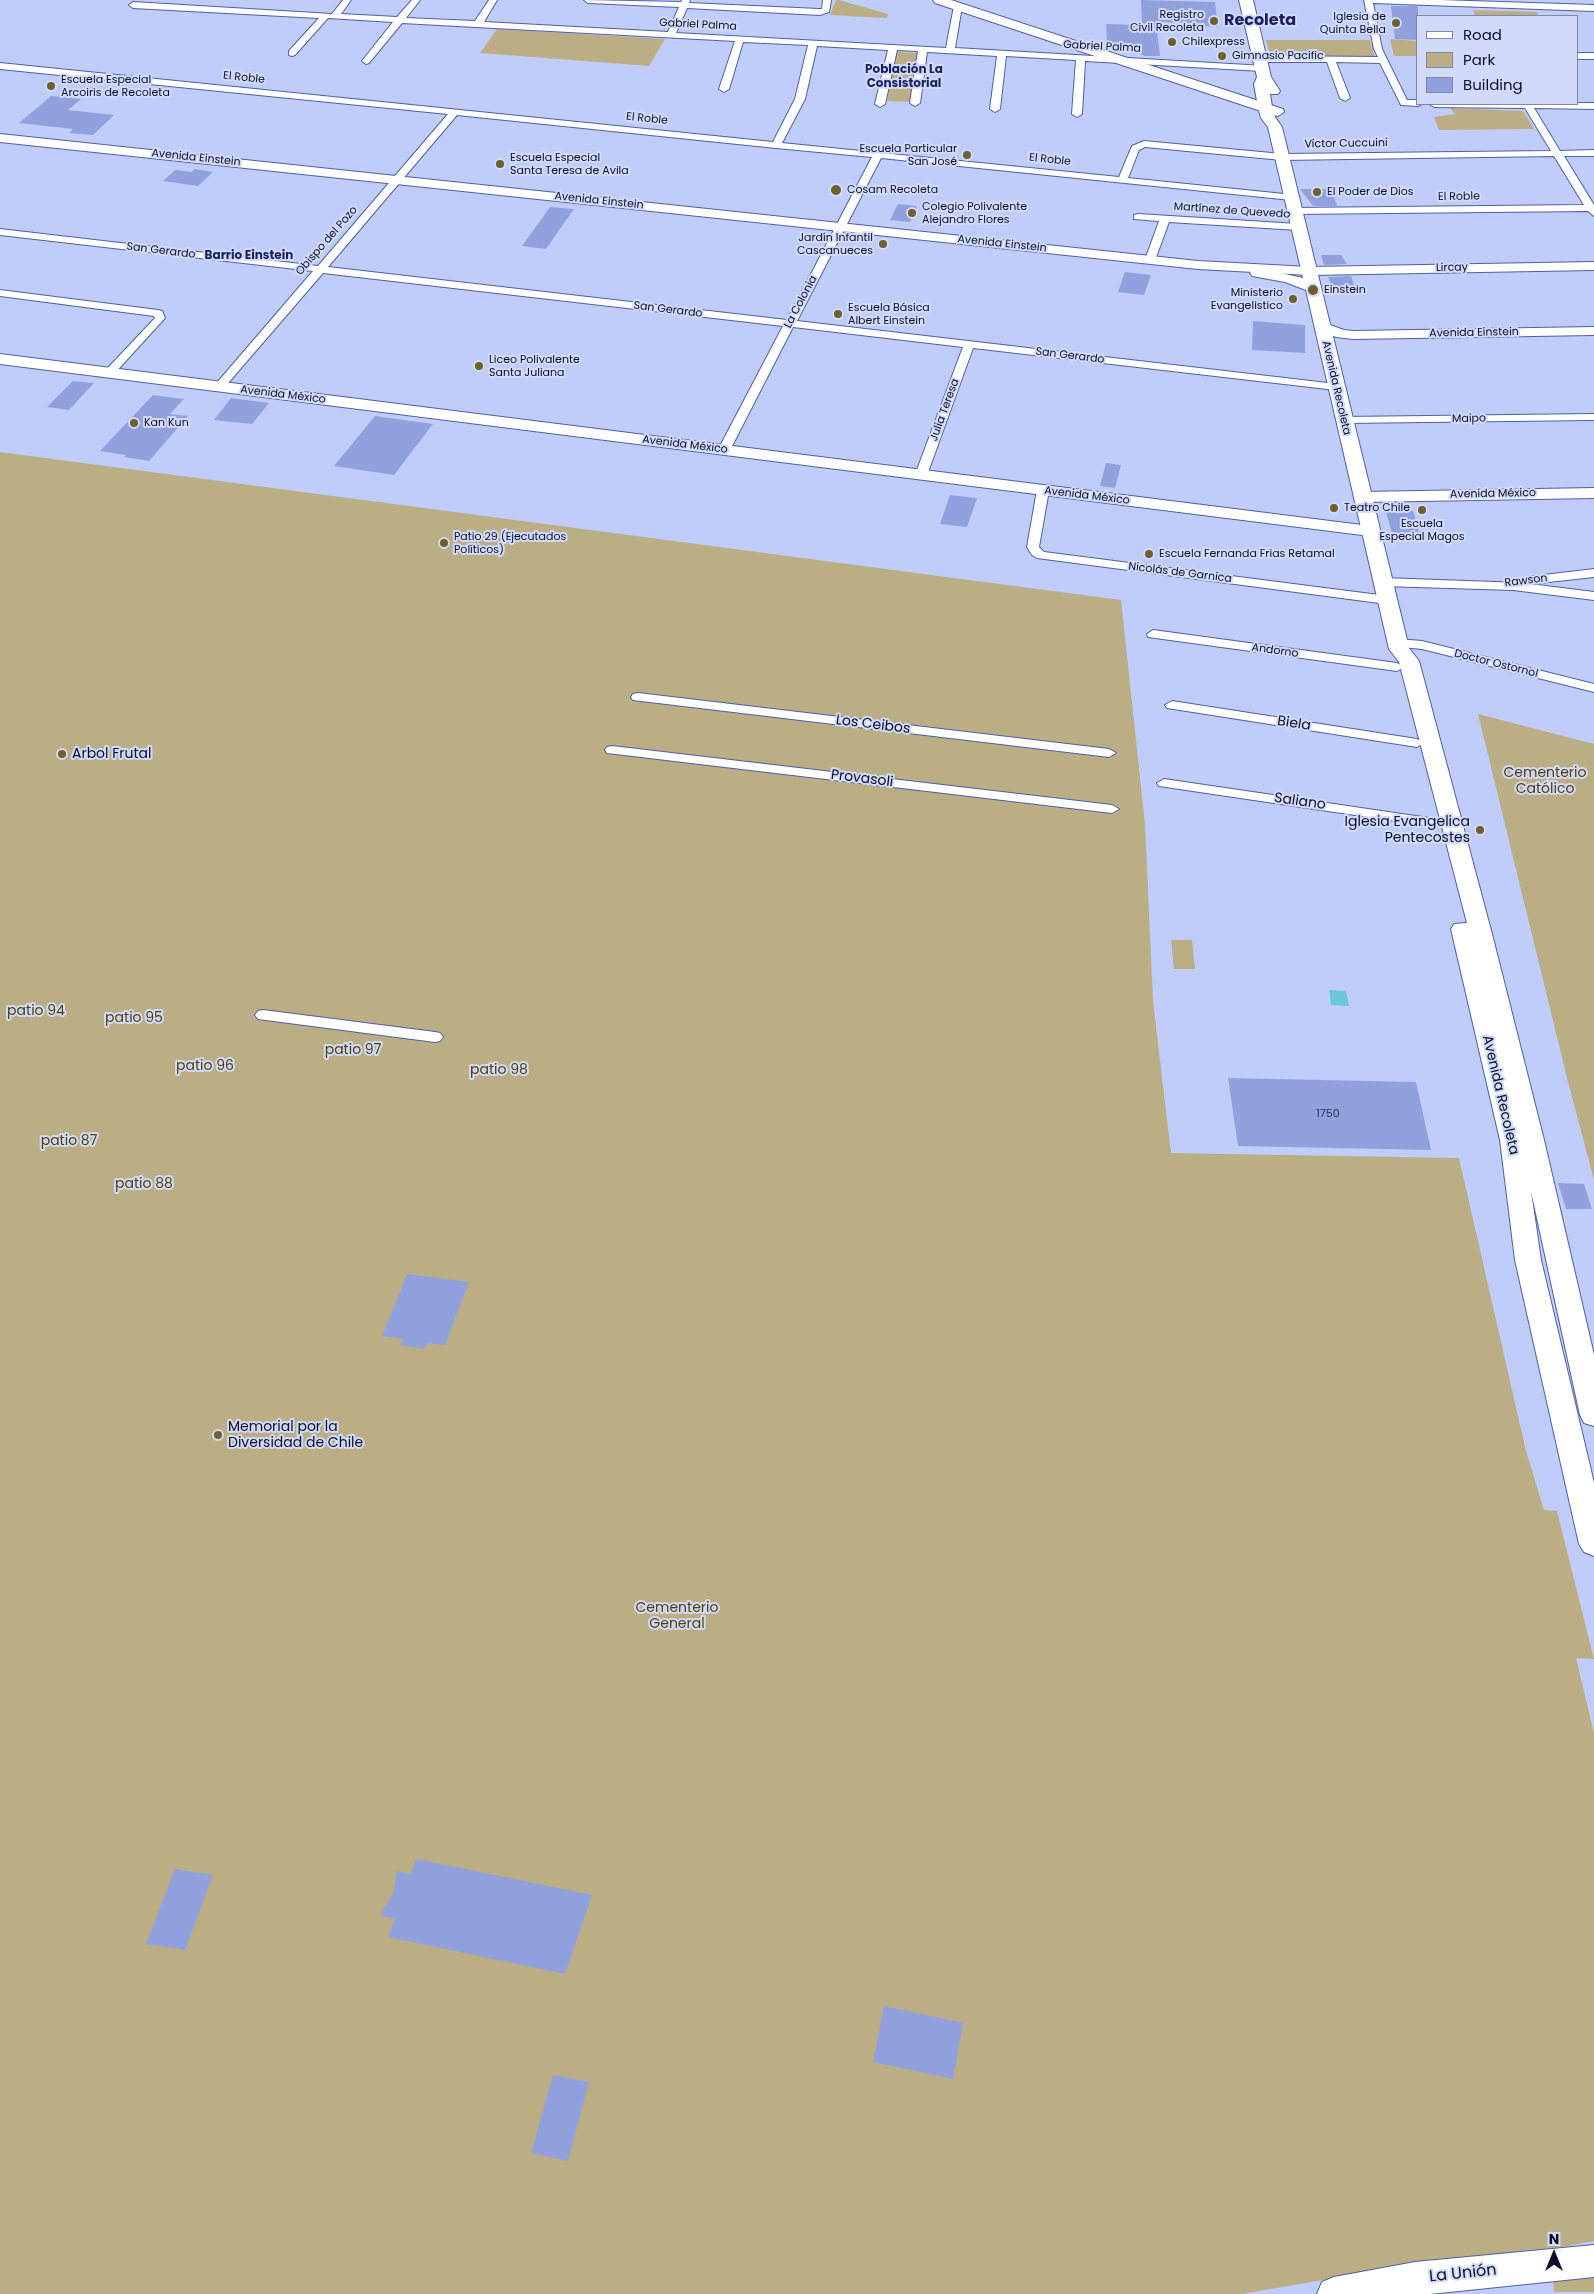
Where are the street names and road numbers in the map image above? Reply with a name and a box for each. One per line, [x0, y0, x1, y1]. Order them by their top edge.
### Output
street label: Gabriel Palma [659, 16, 737, 34]
street label: Gabriel Palma [1063, 38, 1141, 56]
street label: El Roble [222, 69, 266, 87]
street label: El Roble [625, 110, 669, 128]
street label: Víctor Cuccuini [1304, 137, 1388, 151]
street label: Avenida Einstein [151, 147, 241, 169]
street label: El Roble [1028, 151, 1072, 169]
street label: Avenida Einstein [554, 190, 644, 212]
street label: El Roble [1438, 190, 1480, 204]
street label: Martínez de Quevedo [1173, 200, 1291, 222]
street label: Obispo del Pozo [293, 204, 361, 278]
street label: Avenida Einstein [957, 233, 1047, 255]
street label: San Gerardo [126, 240, 196, 262]
street label: Lircay [1436, 261, 1468, 275]
street label: La Colonia [782, 273, 820, 331]
street label: San Gerardo [633, 299, 703, 321]
street label: Avenida Einstein [1429, 326, 1519, 340]
street label: Avenida Recoleta [1319, 340, 1353, 436]
street label: San Gerardo [1035, 345, 1105, 367]
street label: Julia Teresa [928, 377, 962, 443]
street label: Avenida México [240, 383, 326, 407]
street label: Maipo [1452, 412, 1486, 426]
street label: Avenida México [642, 433, 728, 457]
street label: Avenida México [1044, 484, 1130, 508]
street label: Avenida México [1450, 487, 1536, 501]
street label: Nicolás de Garnica [1128, 560, 1232, 586]
street label: Rawson [1504, 572, 1548, 590]
street label: Andorno [1251, 641, 1299, 661]
street label: Doctor Ostornol [1453, 647, 1539, 681]
street label: Los Ceibos [835, 712, 911, 738]
street label: Biela [1276, 713, 1312, 735]
street label: Provasoli [830, 767, 894, 791]
street label: Saliano [1273, 790, 1327, 814]
street label: Avenida Recoleta [1478, 1033, 1522, 1157]
street label: La Unión [1428, 2261, 1498, 2287]

